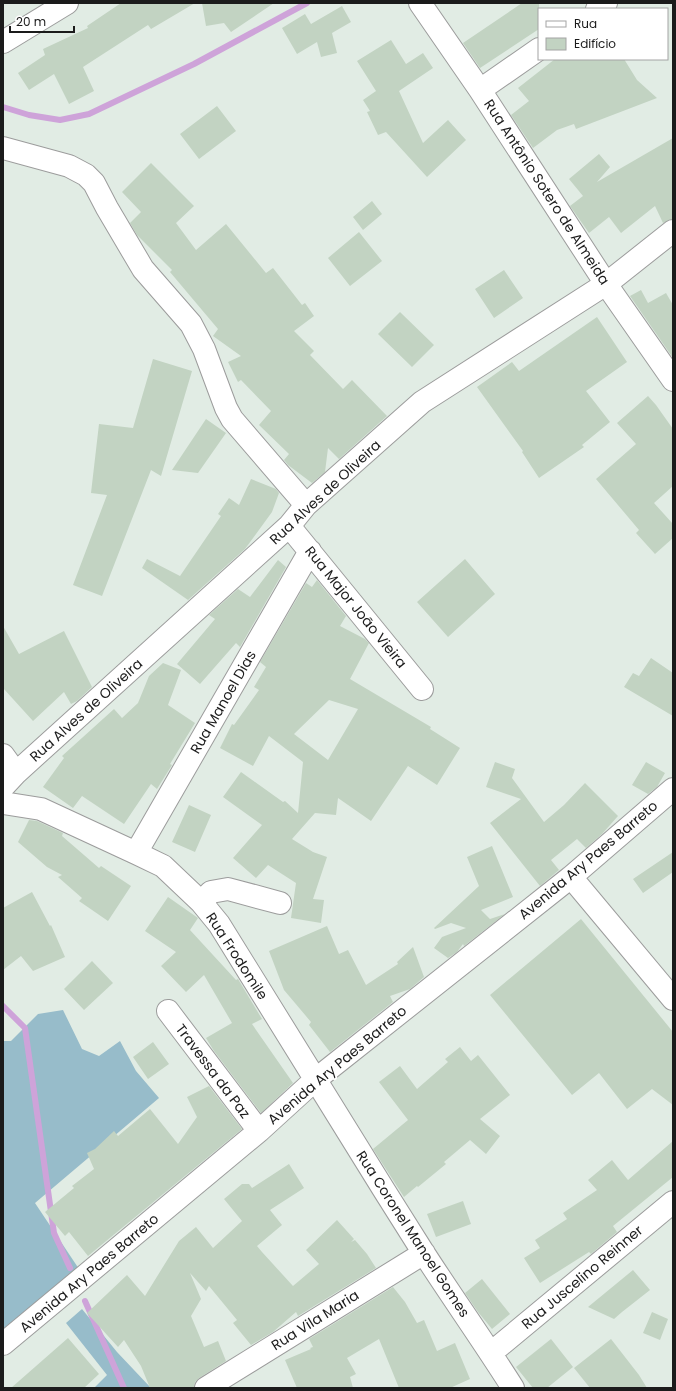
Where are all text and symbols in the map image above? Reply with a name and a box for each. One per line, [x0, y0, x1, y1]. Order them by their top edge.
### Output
scale bar [10, 8, 74, 34]
legend [538, 8, 668, 60]
text: 20 m [16, 13, 46, 30]
text: Rua [574, 15, 597, 32]
text: Edifício [574, 35, 616, 52]
street label: Rua Antônio Sotero de Almeida [479, 95, 615, 289]
street label: Rua Alves de Oliveira [265, 435, 385, 549]
street label: Rua Major João Vieira [300, 542, 412, 672]
street label: Rua Manoel Dias [185, 647, 261, 757]
street label: Rua Alves de Oliveira [25, 654, 147, 766]
street label: Avenida Ary Paes Barreto [514, 796, 662, 924]
street label: Rua Frodomile [201, 908, 273, 1004]
street label: Avenida Ary Paes Barreto [263, 1001, 411, 1129]
street label: Travessa da Paz [171, 1020, 255, 1122]
street label: Rua Coronel Manoel Gomes [352, 1147, 474, 1321]
street label: Avenida Ary Paes Barreto [15, 1209, 163, 1337]
street label: Rua Juscelino Reinner [517, 1220, 647, 1334]
street label: Rua Vila Maria [267, 1285, 363, 1355]

